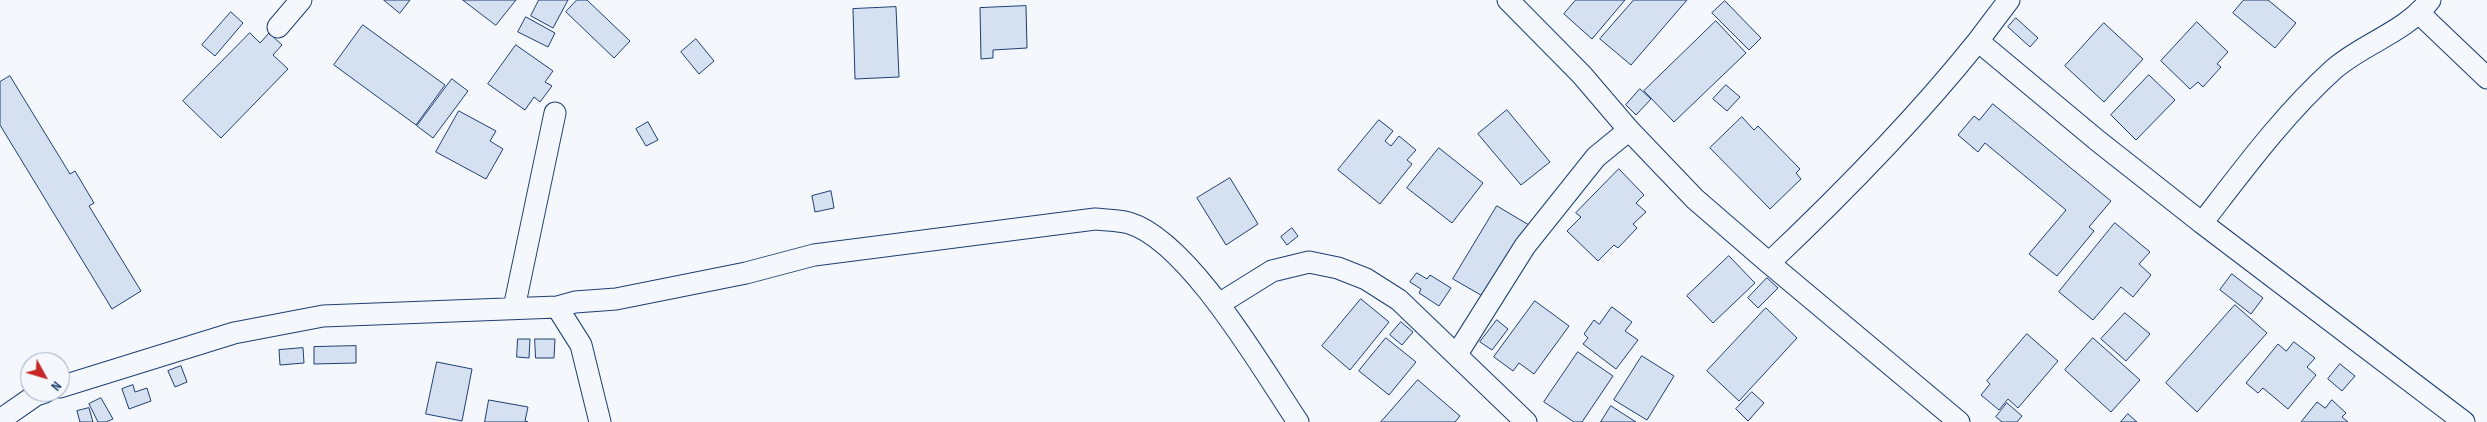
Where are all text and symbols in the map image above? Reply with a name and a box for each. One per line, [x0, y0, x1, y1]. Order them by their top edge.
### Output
north arrow [20, 352, 70, 402]
text: N [47, 378, 65, 394]

